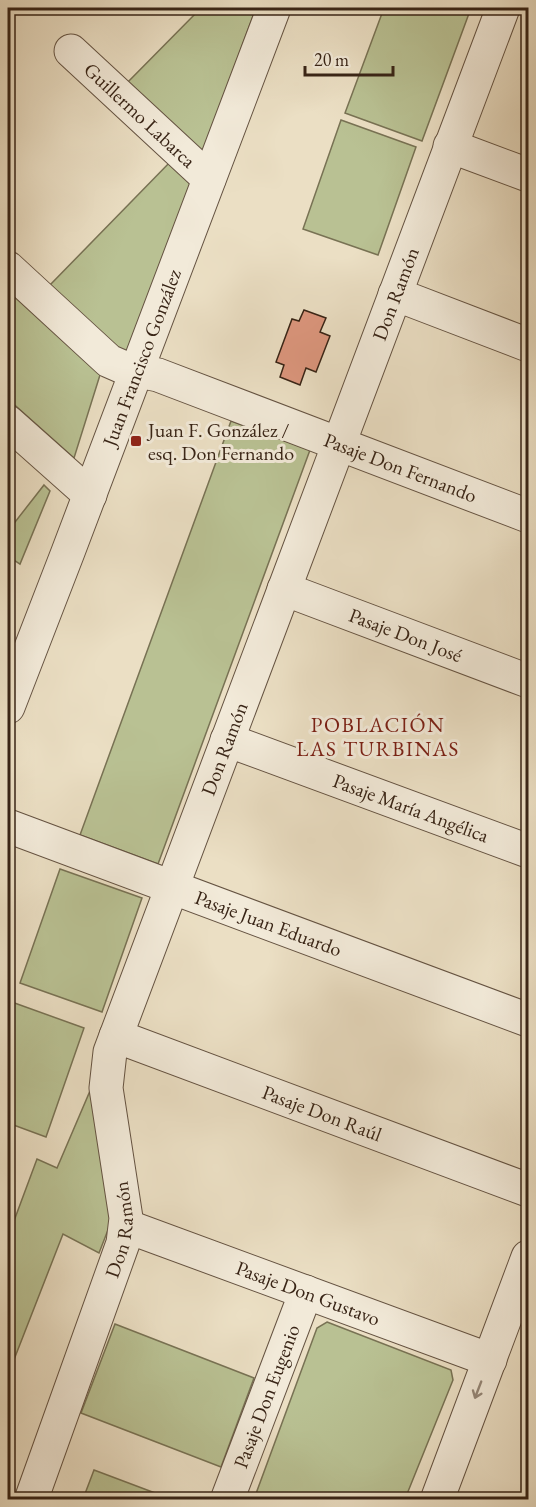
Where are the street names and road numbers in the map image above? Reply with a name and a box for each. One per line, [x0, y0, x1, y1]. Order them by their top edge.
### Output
street label: Guillermo Labarca [78, 57, 201, 173]
street label: Don Ramón [366, 243, 425, 344]
street label: Juan Francisco González [96, 265, 187, 452]
street label: Pasaje Don Fernando [320, 427, 481, 508]
street label: Pasaje Don José [345, 602, 466, 668]
street label: Don Ramón [195, 698, 254, 799]
street label: Pasaje María Angélica [329, 767, 492, 848]
street label: Pasaje Juan Eduardo [191, 884, 346, 962]
street label: Pasaje Don Raúl [259, 1079, 386, 1147]
street label: Don Ramón [99, 1179, 139, 1281]
street label: Pasaje Don Gustavo [232, 1255, 384, 1331]
street label: Pasaje Don Eugenio [227, 1321, 306, 1472]

